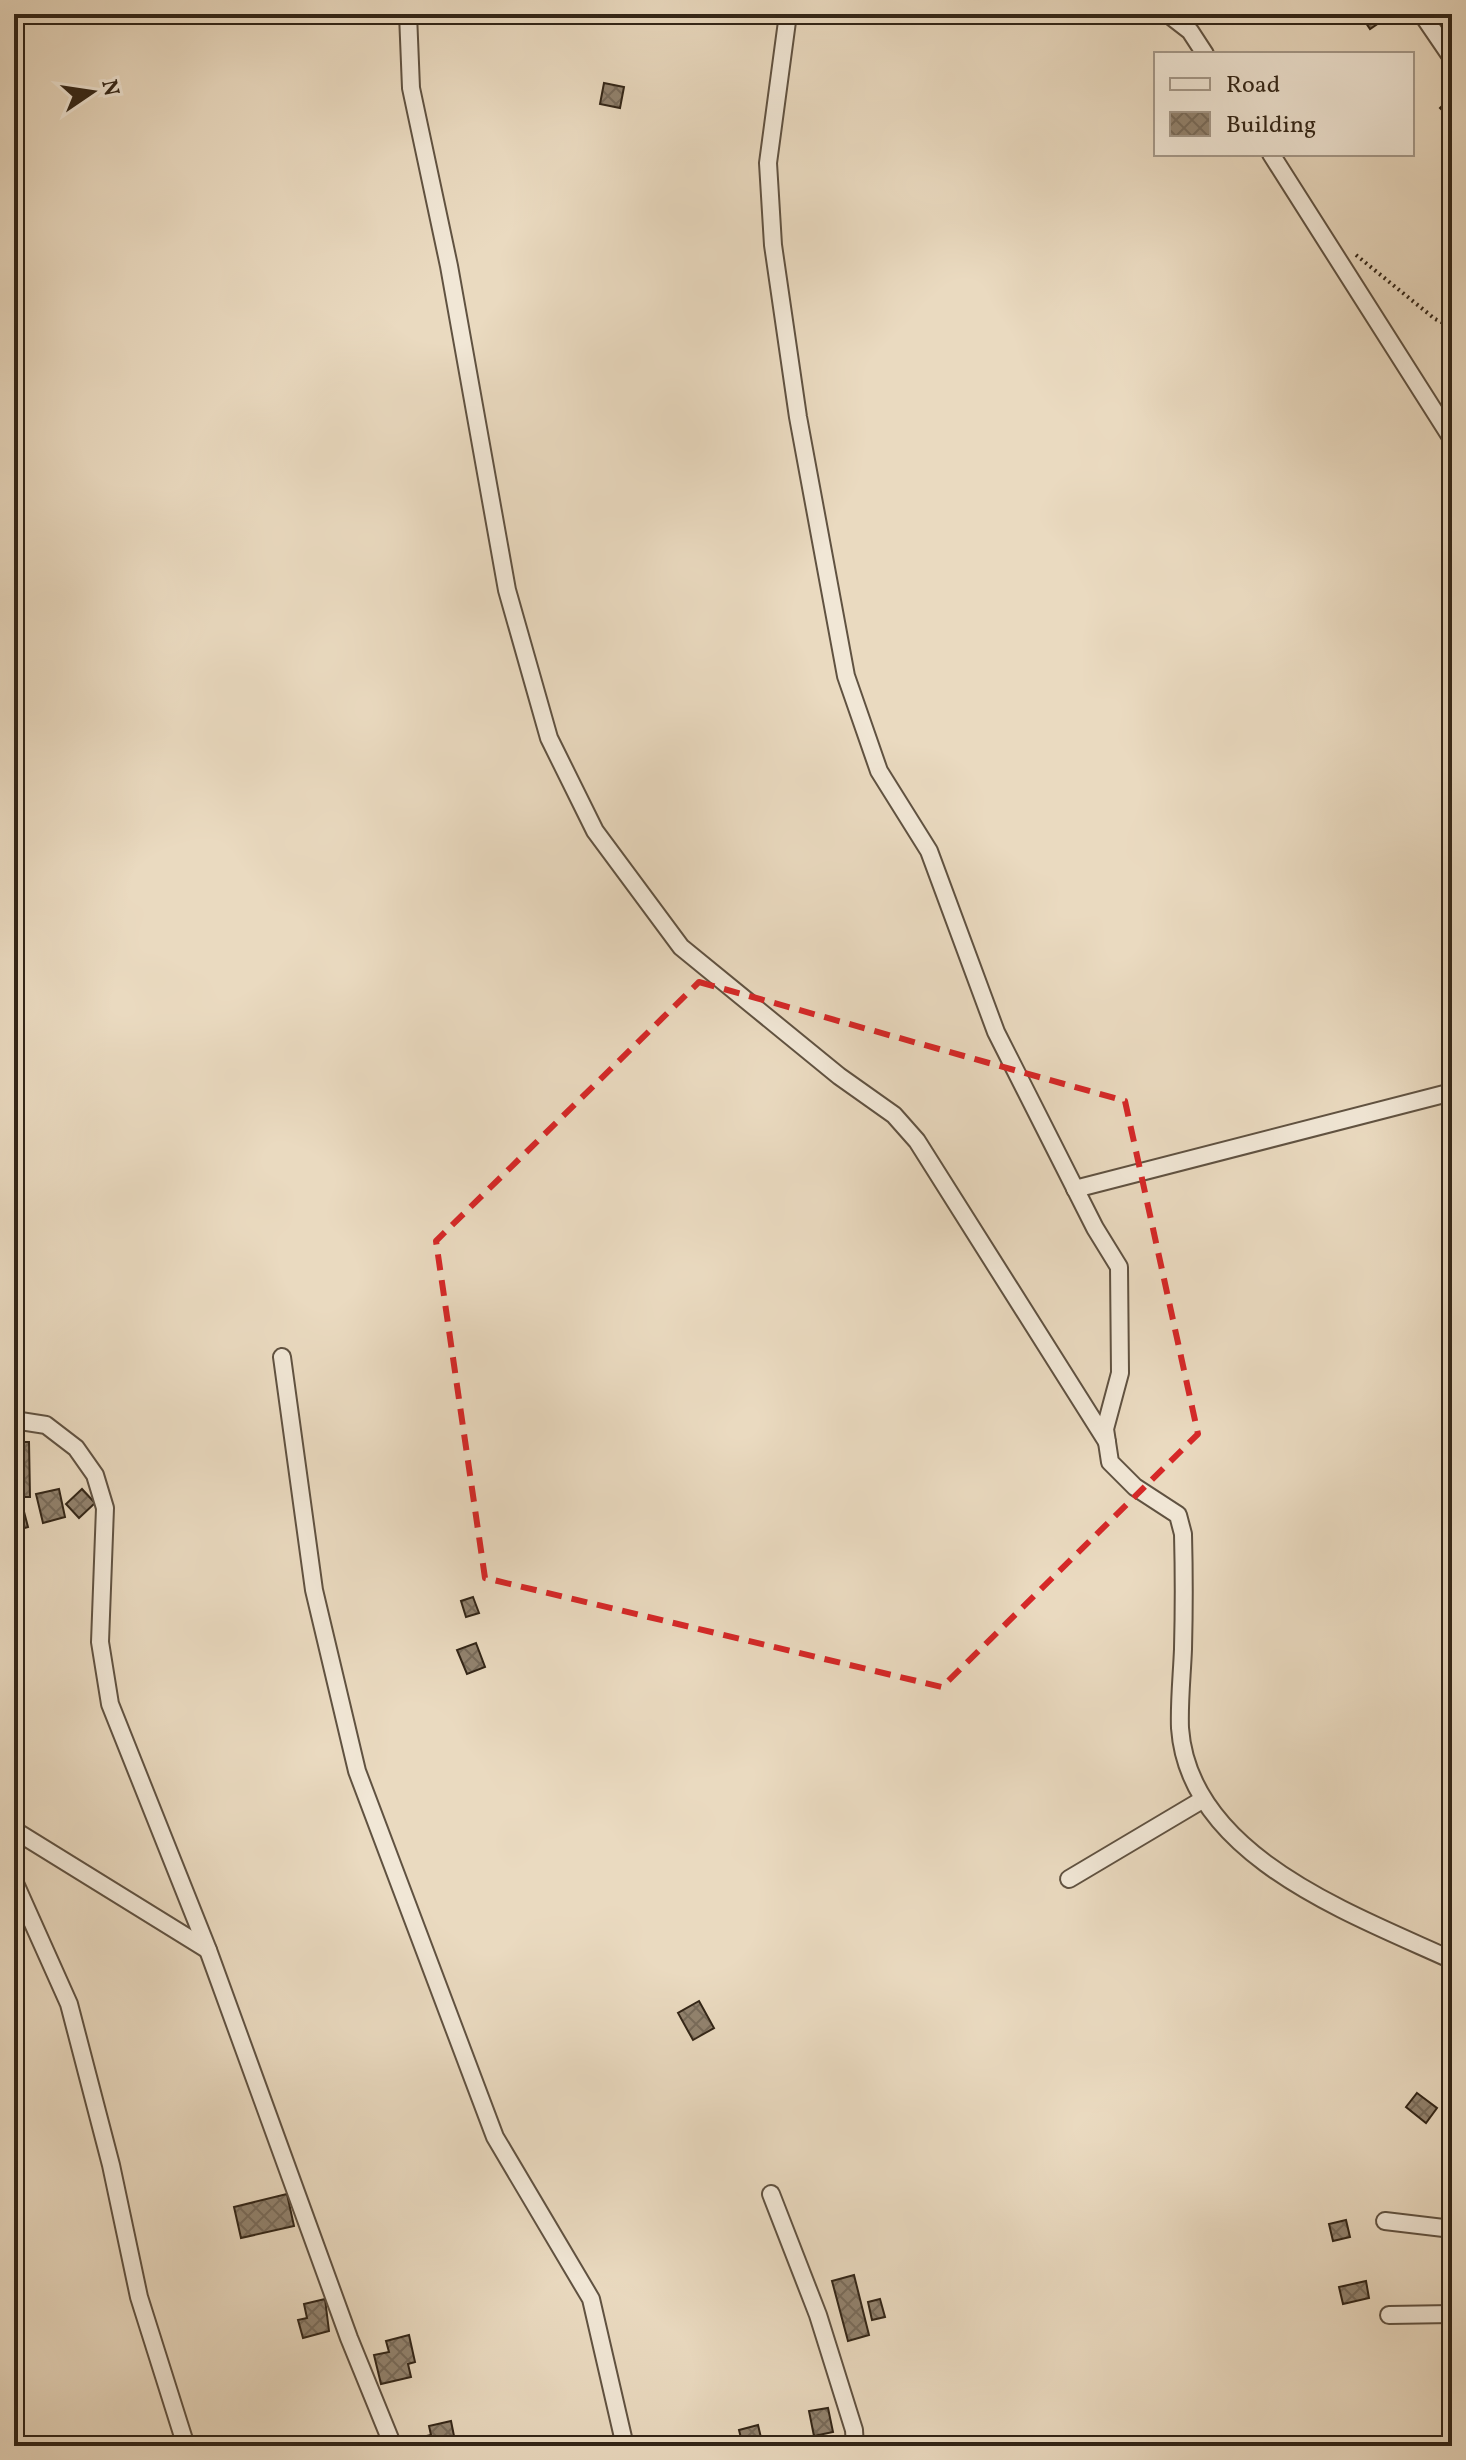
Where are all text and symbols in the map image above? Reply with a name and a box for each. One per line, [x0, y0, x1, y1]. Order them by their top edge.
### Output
north arrow [52, 52, 132, 132]
legend [1154, 52, 1414, 156]
text: Road [1226, 69, 1280, 103]
text: N [92, 77, 126, 99]
text: Building [1226, 109, 1316, 143]

